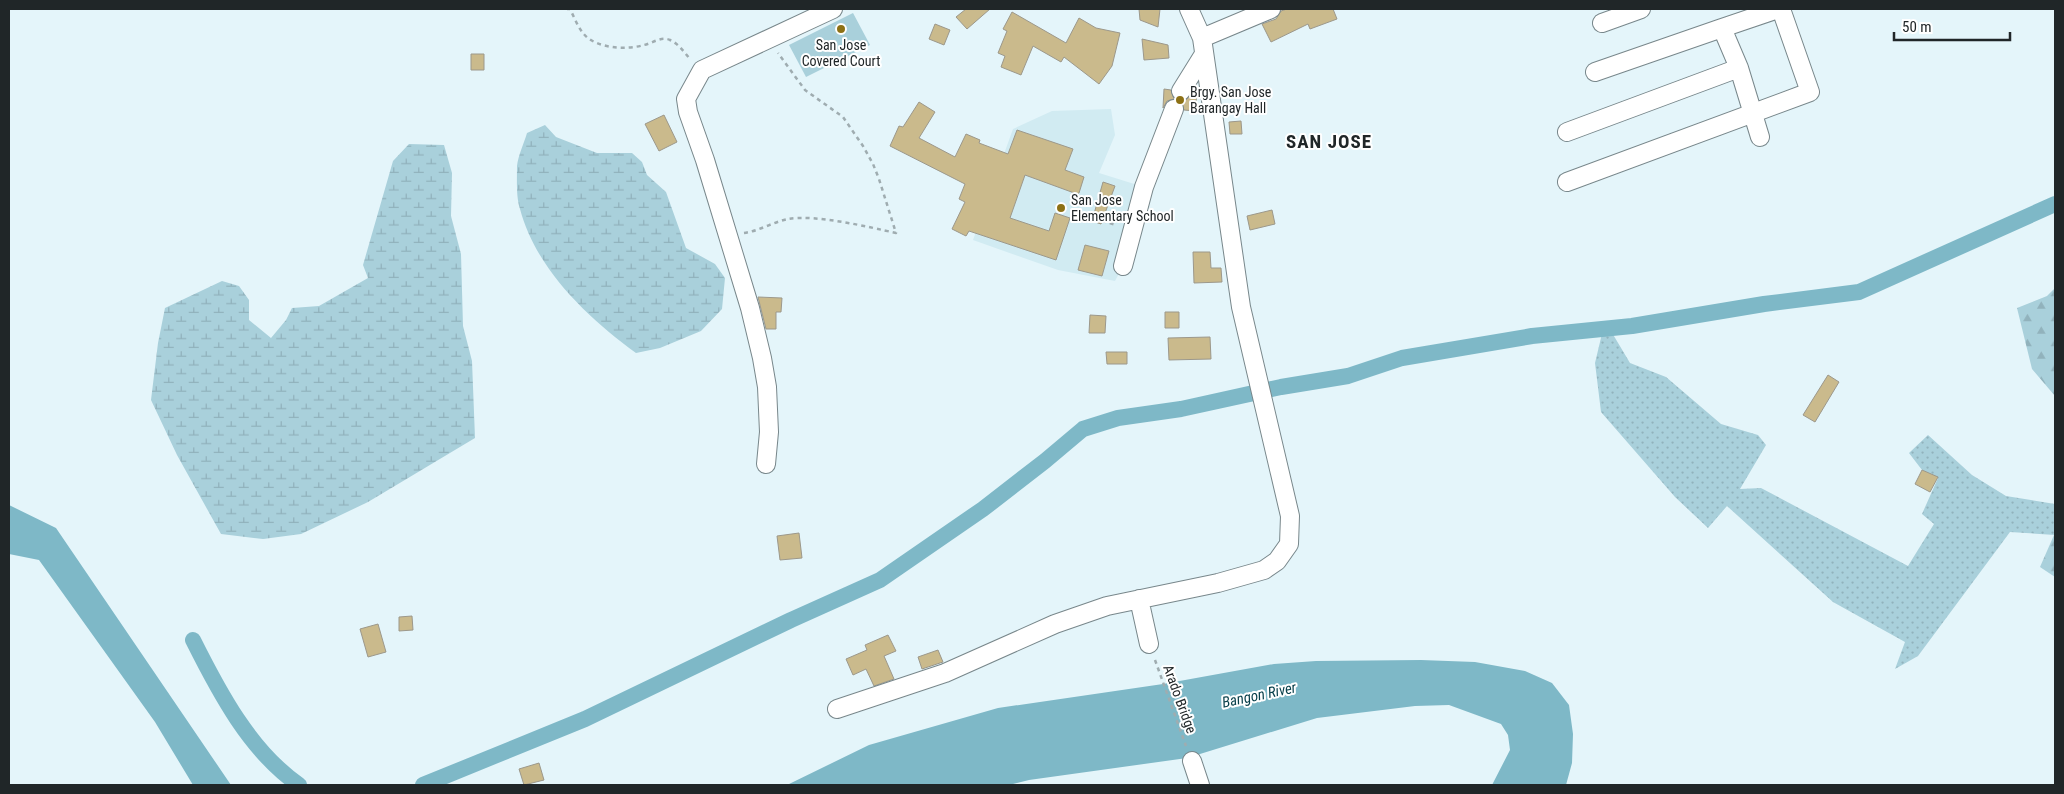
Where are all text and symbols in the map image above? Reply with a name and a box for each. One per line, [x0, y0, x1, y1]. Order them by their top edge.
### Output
scale bar [1894, 10, 2010, 42]
text: 50 m [1902, 18, 1932, 36]
marker: San Jose Covered Court [835, 23, 847, 35]
place label: San Jose Covered Court [802, 37, 880, 69]
place label: Brgy. San Jose Barangay Hall [1190, 84, 1272, 116]
marker: Brgy. San Jose Barangay Hall [1174, 94, 1186, 106]
district label: SAN JOSE [1286, 130, 1372, 153]
place label: San Jose Elementary School [1071, 192, 1174, 224]
marker: San Jose Elementary School [1055, 202, 1067, 214]
street label: Arado Bridge [1160, 663, 1200, 736]
water label: Bangon River [1220, 678, 1298, 712]

